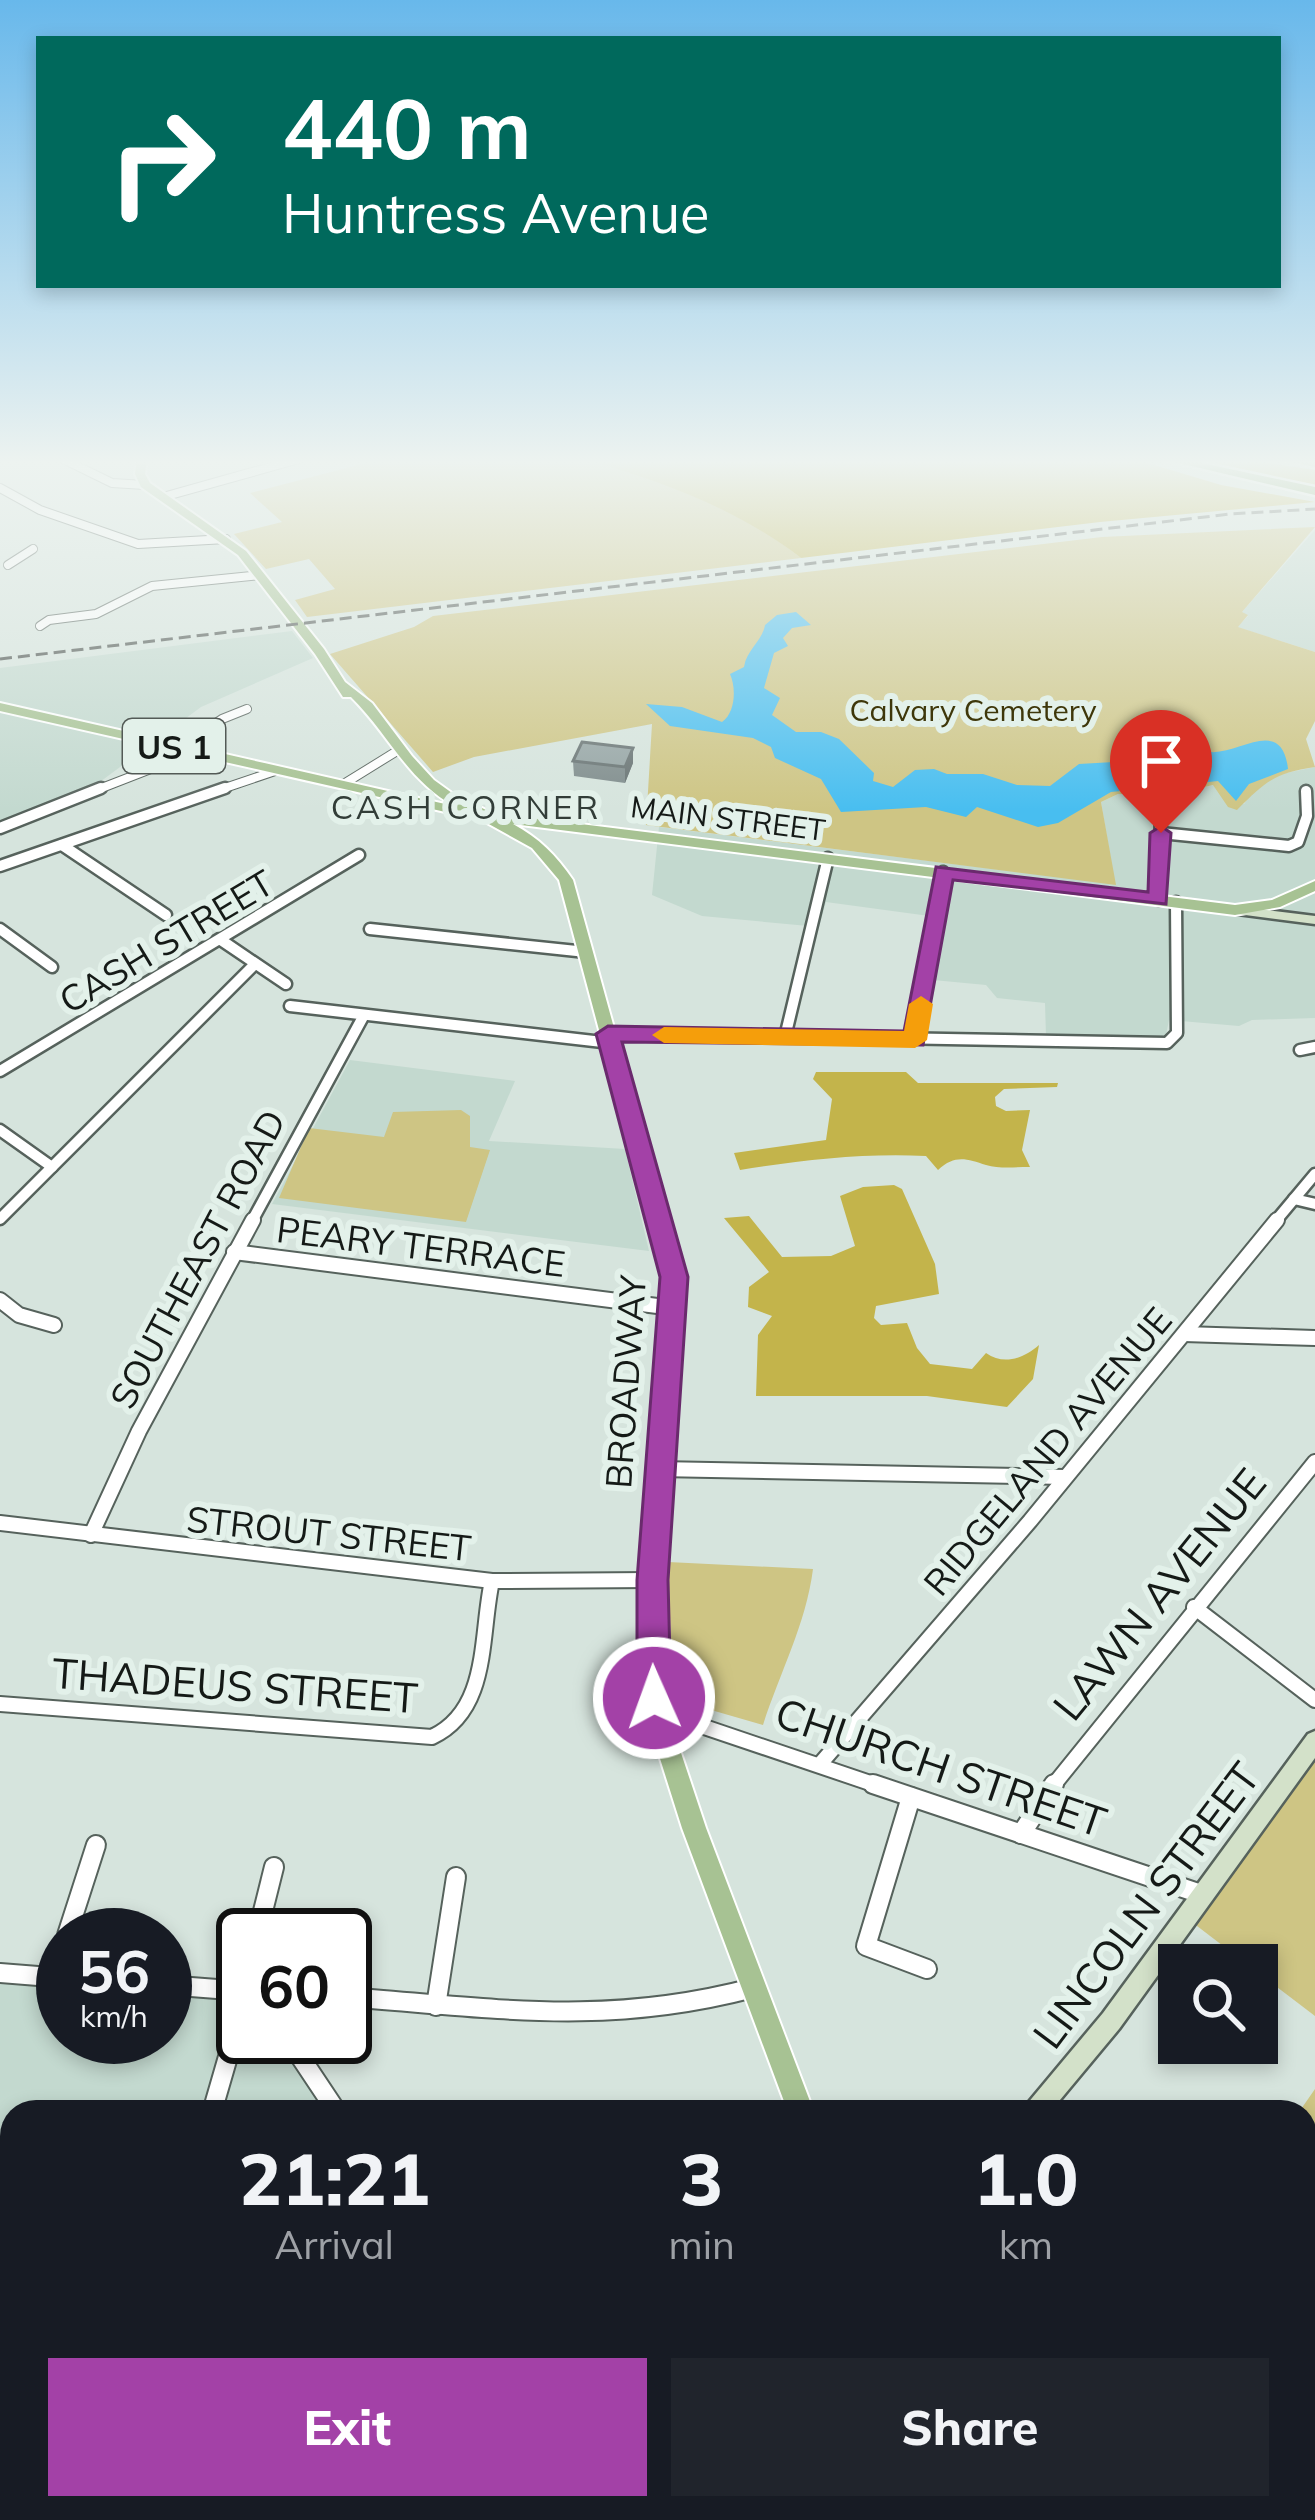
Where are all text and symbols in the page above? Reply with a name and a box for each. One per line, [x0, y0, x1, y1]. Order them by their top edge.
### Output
text: 440 m [282, 75, 532, 180]
icon: right [84, 84, 240, 240]
text: Huntress Avenue [282, 179, 709, 247]
park label: Calvary Cemetery [849, 691, 1097, 729]
pin [1110, 710, 1212, 833]
road number: US 1 [123, 719, 225, 773]
icon: arrive [1128, 728, 1194, 794]
district label: CASH CORNER [331, 786, 601, 827]
street label: MAIN STREET [628, 787, 828, 849]
street label: CASH STREET [51, 859, 281, 1023]
street label: SOUTHEAST ROAD [99, 1102, 295, 1416]
street label: PEARY TERRACE [274, 1206, 568, 1286]
street label: BROADWAY [595, 1273, 655, 1490]
street label: RIDGELAND AVENUE [913, 1298, 1181, 1604]
street label: LAWN AVENUE [1041, 1457, 1277, 1731]
street label: STROUT STREET [185, 1496, 474, 1570]
position arrow [591, 1635, 717, 1761]
street label: THADEUS STREET [50, 1646, 420, 1724]
street label: CHURCH STREET [769, 1686, 1113, 1848]
street label: LINCOLN STREET [1021, 1751, 1271, 2059]
speed limit sign: 60 [216, 1908, 372, 2064]
text: 56 [78, 1933, 150, 2008]
map controls [1158, 1944, 1278, 2064]
button: search [1158, 1944, 1278, 2064]
text: km/h [80, 1997, 148, 2035]
text: 21:21 [238, 2133, 430, 2223]
text: 3 [680, 2133, 723, 2223]
text: 1.0 [973, 2133, 1079, 2223]
text: Arrival [275, 2220, 394, 2269]
text: min [669, 2220, 735, 2269]
text: km [999, 2220, 1053, 2269]
button: Exit [48, 2358, 647, 2496]
button: Share [671, 2358, 1269, 2496]

